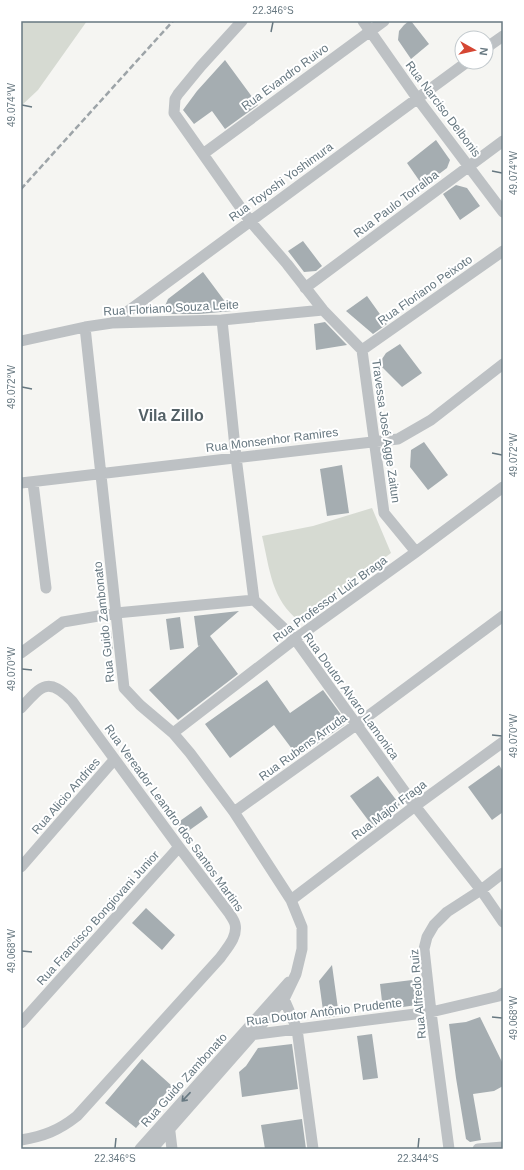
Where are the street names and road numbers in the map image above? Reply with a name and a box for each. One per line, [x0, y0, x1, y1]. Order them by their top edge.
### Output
street label: Rua Evandro Ruivo [239, 41, 331, 113]
street label: Rua Narciso Delbonis [402, 58, 484, 160]
street label: Rua Toyoshi Yoshimura [226, 139, 336, 224]
street label: Rua Paulo Torralba [351, 167, 441, 240]
street label: Rua Floriano Peixoto [375, 252, 475, 328]
street label: Rua Floriano Souza Leite [103, 297, 239, 319]
street label: Travessa José Agge Zaitun [369, 358, 403, 504]
street label: Rua Monsenhor Ramires [205, 425, 339, 455]
street label: Rua Professor Luiz Braga [270, 553, 390, 645]
street label: Rua Guido Zambonato [91, 561, 117, 683]
street label: Rua Doutor Alvaro Lamonica [300, 630, 402, 762]
street label: Rua Rubens Arruda [256, 710, 350, 784]
street label: Rua Vereador Leandro dos Santos Martins [101, 722, 247, 914]
street label: Rua Alicio Andries [29, 755, 103, 837]
street label: Rua Major Fraga [349, 777, 429, 843]
street label: Rua Francisco Bongiovani Junior [34, 848, 162, 988]
street label: Rua Alfredo Ruiz [407, 949, 429, 1039]
street label: Rua Doutor Antônio Prudente [245, 995, 403, 1029]
street label: Rua Guido Zambonato [138, 1030, 230, 1130]

